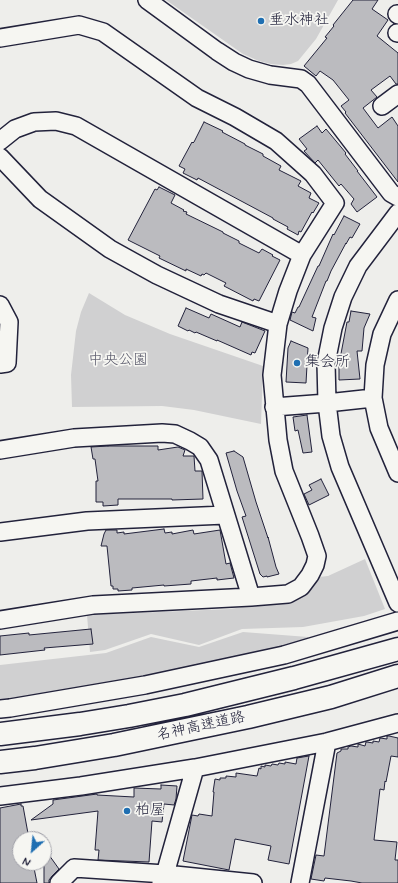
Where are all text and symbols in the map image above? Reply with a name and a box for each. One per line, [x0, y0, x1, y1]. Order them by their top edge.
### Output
place label: 垂水神社 [269, 12, 329, 30]
marker: 垂水神社 [256, 16, 266, 26]
park label: 中央公園 [88, 352, 148, 370]
place label: 集会所 [305, 354, 350, 372]
marker: 集会所 [292, 358, 302, 368]
street label: 名神高速道路 [155, 709, 247, 745]
place label: 柏屋 [135, 802, 165, 820]
marker: 柏屋 [122, 806, 132, 816]
north arrow [12, 831, 52, 871]
text: N [21, 853, 33, 869]

